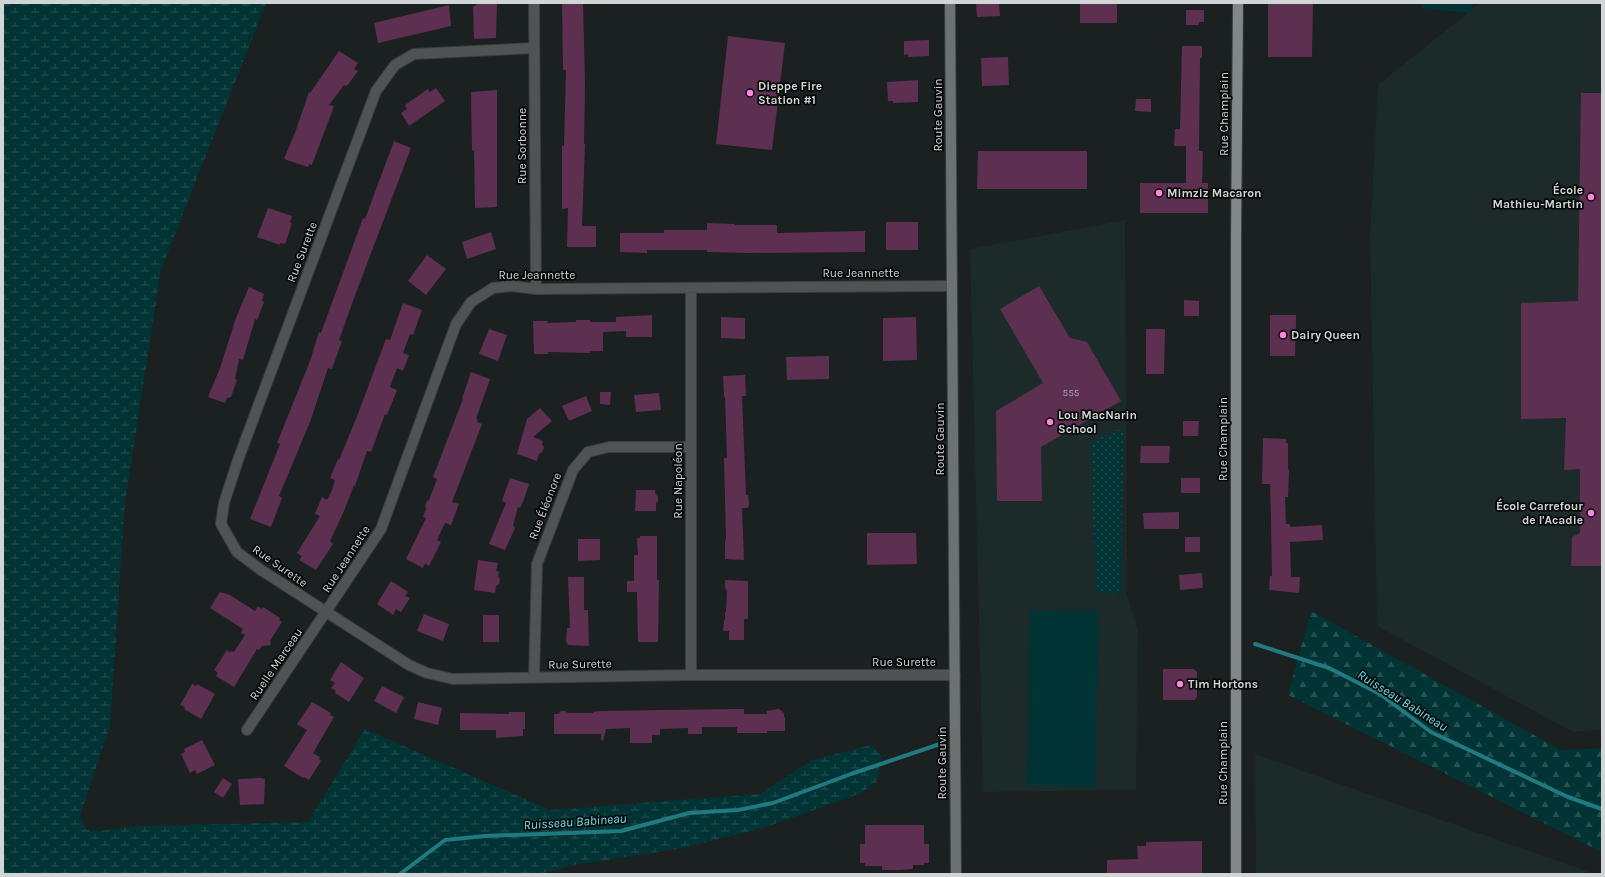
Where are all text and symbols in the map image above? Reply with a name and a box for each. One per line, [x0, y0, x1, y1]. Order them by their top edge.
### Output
street label: Rue Champlain [1217, 72, 1231, 156]
street label: Route Gauvin [931, 78, 945, 152]
place label: Dieppe Fire Station #1 [758, 79, 822, 107]
marker: Dieppe Fire Station #1 [745, 88, 755, 98]
street label: Rue Sorbonne [515, 108, 529, 184]
place label: École Mathieu-Martin [1493, 182, 1583, 211]
place label: Mimziz Macaron [1167, 186, 1262, 200]
marker: Mimziz Macaron [1154, 188, 1164, 198]
marker: École Mathieu-Martin [1586, 192, 1596, 202]
street label: Rue Surette [284, 220, 320, 284]
street label: Rue Jeannette [822, 266, 900, 280]
street label: Rue Jeannette [498, 268, 576, 282]
place label: Dairy Queen [1291, 328, 1360, 342]
marker: Dairy Queen [1278, 330, 1288, 340]
house number: 555 [1063, 387, 1080, 399]
street label: Rue Champlain [1216, 397, 1230, 481]
street label: Route Gauvin [933, 402, 947, 476]
place label: Lou MacNarin School [1058, 408, 1137, 436]
marker: Lou MacNarin School [1045, 417, 1055, 427]
street label: Rue Napoléon [671, 443, 685, 519]
street label: Rue Éléonore [525, 470, 564, 542]
place label: École Carrefour de l'Acadie [1496, 498, 1583, 527]
marker: École Carrefour de l'Acadie [1586, 508, 1596, 518]
street label: Rue Jeannette [319, 523, 373, 595]
street label: Rue Surette [250, 542, 310, 590]
street label: Ruelle Marceau [247, 625, 305, 703]
street label: Rue Surette [872, 655, 936, 669]
street label: Rue Surette [548, 656, 612, 672]
water label: Ruisseau Babineau [1355, 667, 1451, 734]
place label: Tim Hortons [1188, 677, 1258, 691]
marker: Tim Hortons [1175, 679, 1185, 689]
street label: Rue Champlain [1216, 721, 1230, 805]
street label: Route Gauvin [935, 726, 949, 800]
water label: Ruisseau Babineau [523, 810, 627, 833]

